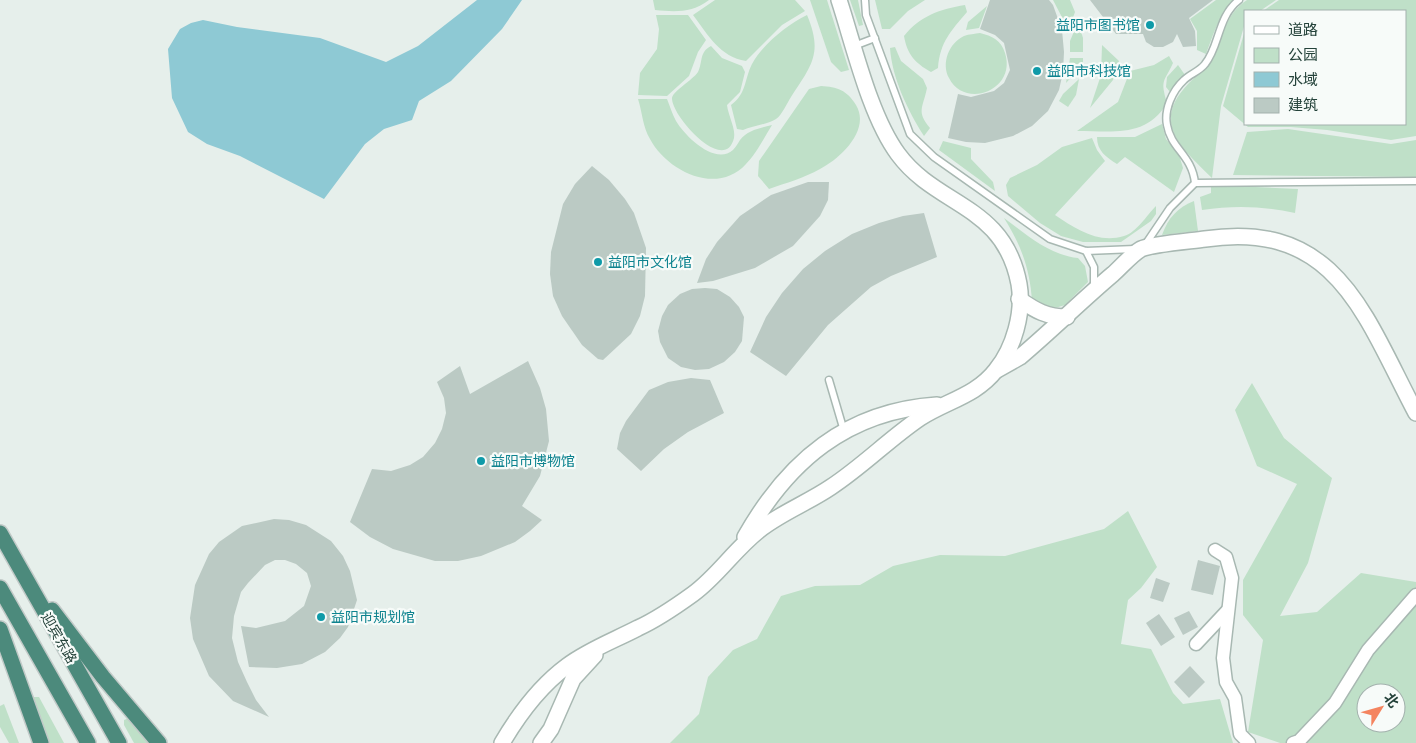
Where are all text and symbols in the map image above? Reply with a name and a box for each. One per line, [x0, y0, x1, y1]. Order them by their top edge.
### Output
legend [1244, 10, 1406, 125]
place label: 益阳市图书馆 [1056, 15, 1140, 34]
marker: 益阳市图书馆 [1144, 19, 1156, 31]
text: 道路 [1288, 19, 1318, 39]
text: 公园 [1288, 44, 1318, 64]
place label: 益阳市科技馆 [1047, 61, 1131, 80]
marker: 益阳市科技馆 [1031, 65, 1043, 77]
text: 水域 [1288, 69, 1318, 89]
text: 建筑 [1288, 94, 1318, 114]
place label: 益阳市文化馆 [608, 252, 692, 271]
marker: 益阳市文化馆 [592, 256, 604, 268]
place label: 益阳市博物馆 [491, 451, 575, 470]
marker: 益阳市博物馆 [475, 455, 487, 467]
place label: 益阳市规划馆 [331, 607, 415, 626]
street label: 迎宾东路 [37, 609, 82, 667]
marker: 益阳市规划馆 [315, 611, 327, 623]
north arrow [1356, 683, 1406, 733]
text: 北 [1380, 689, 1404, 711]

